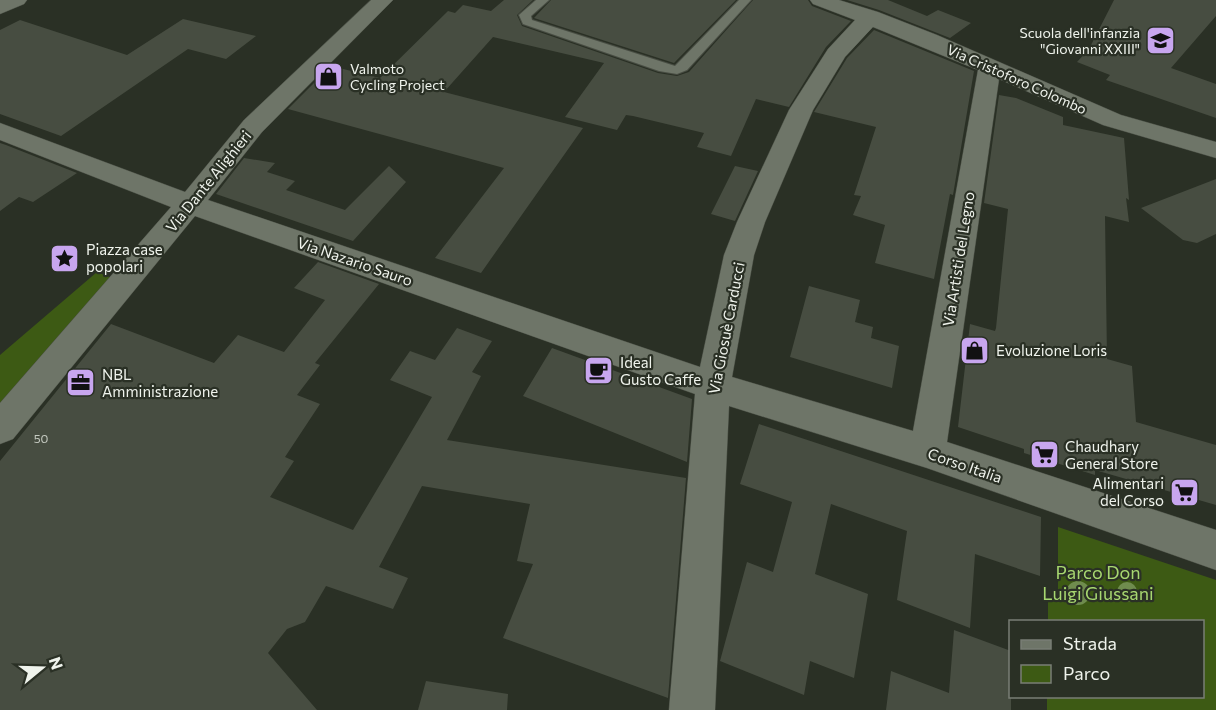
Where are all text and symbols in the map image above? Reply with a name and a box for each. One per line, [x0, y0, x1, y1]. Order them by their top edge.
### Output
place label: Scuola dell'infanzia "Giovanni XXIII" [1019, 24, 1140, 57]
school or university icon: Scuola dell'infanzia "Giovanni XXIII" [1145, 24, 1177, 56]
street label: Via Cristoforo Colombo [945, 41, 1089, 117]
shop icon: Valmoto Cycling Project [313, 60, 345, 92]
place label: Valmoto Cycling Project [350, 60, 445, 93]
street label: Via Dante Alighieri [162, 127, 254, 235]
street label: Via Artisti del Legno [938, 190, 978, 328]
street label: Via Nazario Sauro [295, 233, 415, 289]
place label: Piazza case popolari [86, 240, 163, 275]
place icon: Piazza case popolari [49, 242, 81, 274]
street label: Via Giosuè Carducci [704, 260, 748, 396]
shop icon: Evoluzione Loris [959, 334, 991, 366]
place label: Evoluzione Loris [996, 341, 1107, 359]
place label: Ideal Gusto Caffe [620, 353, 701, 388]
cafe icon: Ideal Gusto Caffe [583, 355, 615, 387]
place label: NBL Amministrazione [102, 365, 218, 400]
office icon: NBL Amministrazione [65, 367, 97, 399]
house number: 50 [34, 431, 49, 445]
place label: Chaudhary General Store [1065, 437, 1158, 472]
supermarket icon: Chaudhary General Store [1028, 439, 1060, 471]
street label: Corso Italia [926, 444, 1004, 486]
place label: Alimentari del Corso [1093, 474, 1164, 509]
supermarket icon: Alimentari del Corso [1169, 476, 1201, 508]
park label: Parco Don Luigi Giussani [1042, 561, 1154, 604]
legend [1009, 620, 1204, 698]
text: Strada [1063, 632, 1117, 654]
north arrow [12, 638, 72, 698]
text: N [46, 654, 68, 672]
text: Parco [1063, 662, 1110, 684]

